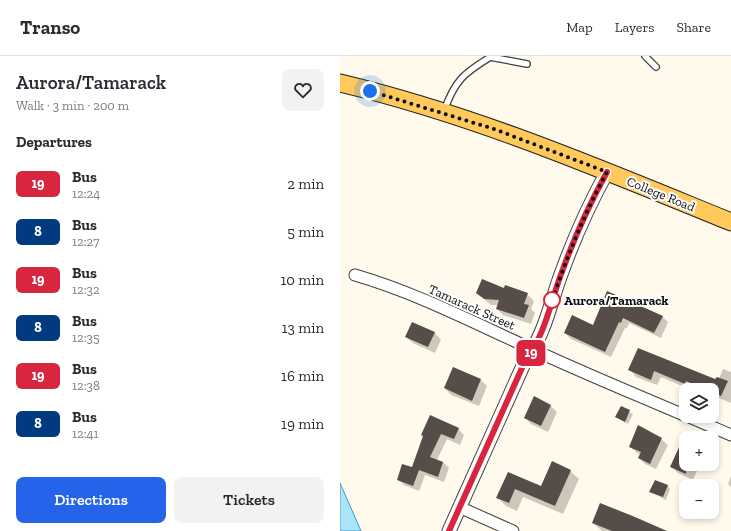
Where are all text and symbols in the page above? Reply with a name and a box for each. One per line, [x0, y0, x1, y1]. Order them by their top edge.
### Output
text: Transo [20, 16, 80, 39]
text: Map [566, 19, 593, 36]
text: Layers [615, 19, 654, 36]
text: Share [676, 19, 711, 36]
button: heart [282, 69, 324, 111]
text: Aurora/Tamarack [16, 71, 166, 94]
your location [360, 81, 380, 101]
text: Walk · 3 min · 200 m [16, 98, 129, 113]
text: Departures [16, 133, 92, 151]
text: Bus [72, 168, 97, 186]
street label: College Road [625, 174, 697, 214]
text: 19 [31, 175, 45, 192]
text: 2 min [287, 175, 324, 193]
text: 12:24 [72, 186, 100, 201]
text: Bus [72, 216, 97, 234]
text: 8 [34, 223, 42, 240]
text: 5 min [287, 223, 324, 241]
text: 12:27 [72, 234, 99, 249]
text: Bus [72, 264, 97, 282]
text: 19 [31, 271, 45, 288]
text: 10 min [280, 271, 324, 289]
street label: Tamarack Street [426, 281, 518, 333]
text: 12:32 [72, 282, 100, 297]
marker: Aurora/Tamarack [543, 291, 561, 309]
place label: Aurora/Tamarack [564, 293, 669, 308]
text: Bus [72, 312, 97, 330]
text: 8 [34, 319, 42, 336]
text: 13 min [282, 319, 324, 337]
text: 12:35 [72, 330, 100, 345]
line badge: 19 [513, 340, 549, 366]
text: 19 [524, 344, 538, 361]
text: Bus [72, 360, 97, 378]
text: 19 [31, 367, 45, 384]
text: 16 min [281, 367, 324, 385]
text: 12:38 [72, 378, 100, 393]
map controls [679, 383, 719, 519]
button: layers [679, 383, 719, 423]
text: Bus [72, 408, 97, 426]
text: 8 [34, 415, 42, 432]
text: 19 min [281, 415, 324, 433]
text: 12:41 [72, 426, 99, 441]
button: + [679, 431, 719, 471]
button: Directions [16, 477, 166, 523]
button: Tickets [174, 477, 324, 523]
button: − [679, 479, 719, 519]

